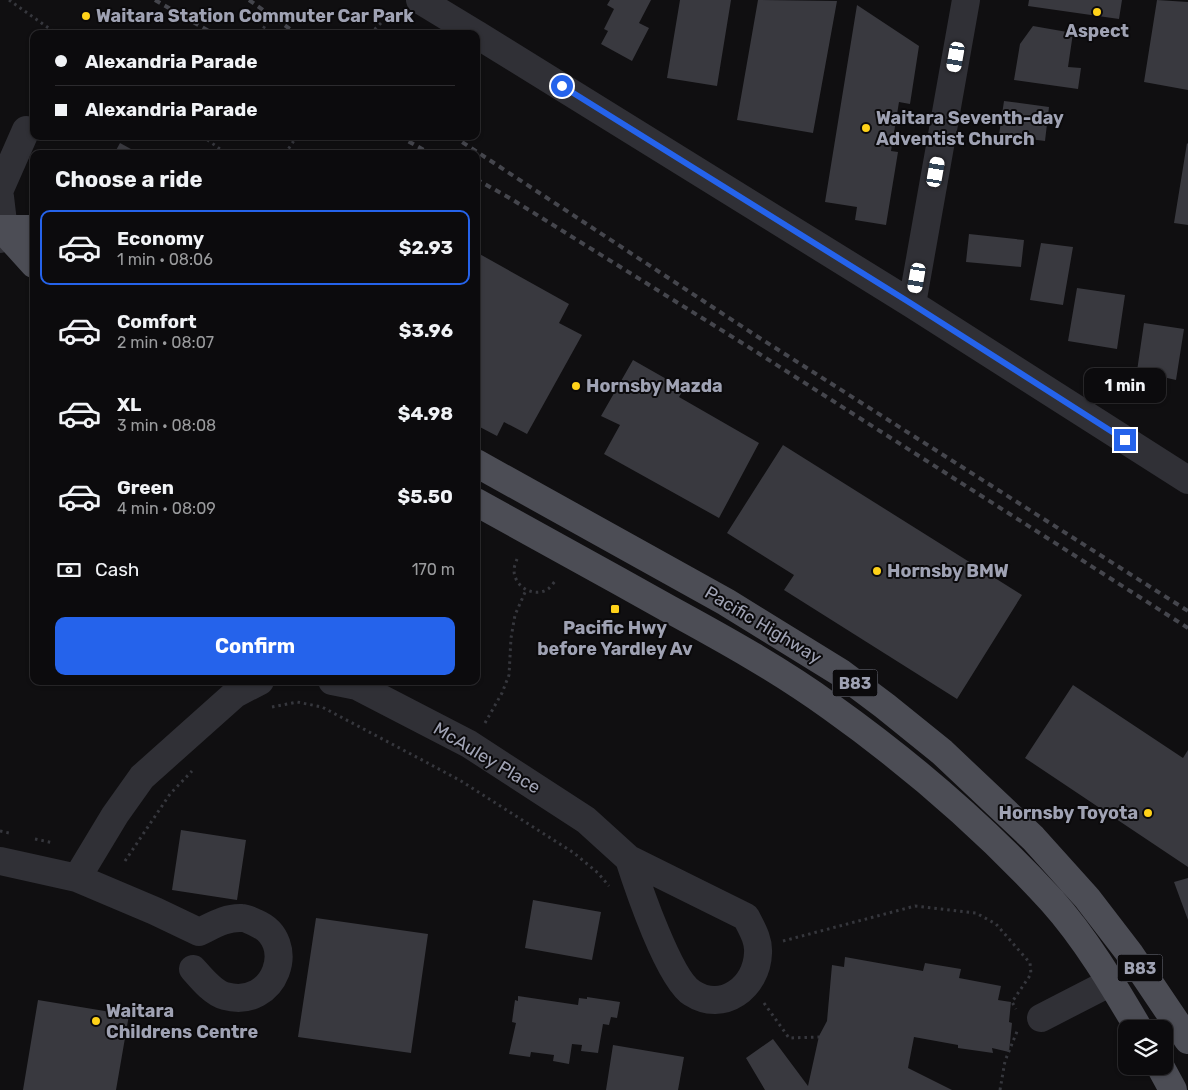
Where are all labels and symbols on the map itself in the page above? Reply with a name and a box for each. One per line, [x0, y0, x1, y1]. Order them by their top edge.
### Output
place label: Waitara Station Commuter Car Park [96, 5, 414, 27]
marker: Aspect [1091, 6, 1103, 18]
marker: Waitara Station Commuter Car Park [80, 10, 92, 22]
place label: Aspect [1065, 20, 1129, 42]
car [946, 41, 965, 73]
route start [551, 75, 573, 97]
place label: Waitara Seventh-day Adventist Church [876, 107, 1064, 150]
marker: Waitara Seventh-day Adventist Church [860, 122, 872, 134]
car [926, 156, 945, 188]
car [907, 262, 926, 294]
callout: 1 min [1084, 368, 1166, 402]
place label: Hornsby Mazda [586, 375, 723, 397]
marker: Hornsby Mazda [570, 380, 582, 392]
route end [1114, 429, 1136, 451]
place label: Hornsby BMW [887, 560, 1009, 582]
marker: Hornsby BMW [871, 565, 883, 577]
street label: Pacific Highway [701, 581, 825, 669]
marker: Pacific Hwy before Yardley Av [609, 603, 621, 615]
place label: Pacific Hwy before Yardley Av [537, 617, 693, 660]
road number: B83 [832, 670, 878, 696]
street label: McAuley Place [430, 717, 544, 799]
place label: Hornsby Toyota [999, 802, 1138, 824]
marker: Hornsby Toyota [1142, 807, 1154, 819]
road number: B83 [1118, 954, 1162, 981]
place label: Waitara Childrens Centre [106, 1000, 258, 1043]
marker: Waitara Childrens Centre [90, 1015, 102, 1027]

